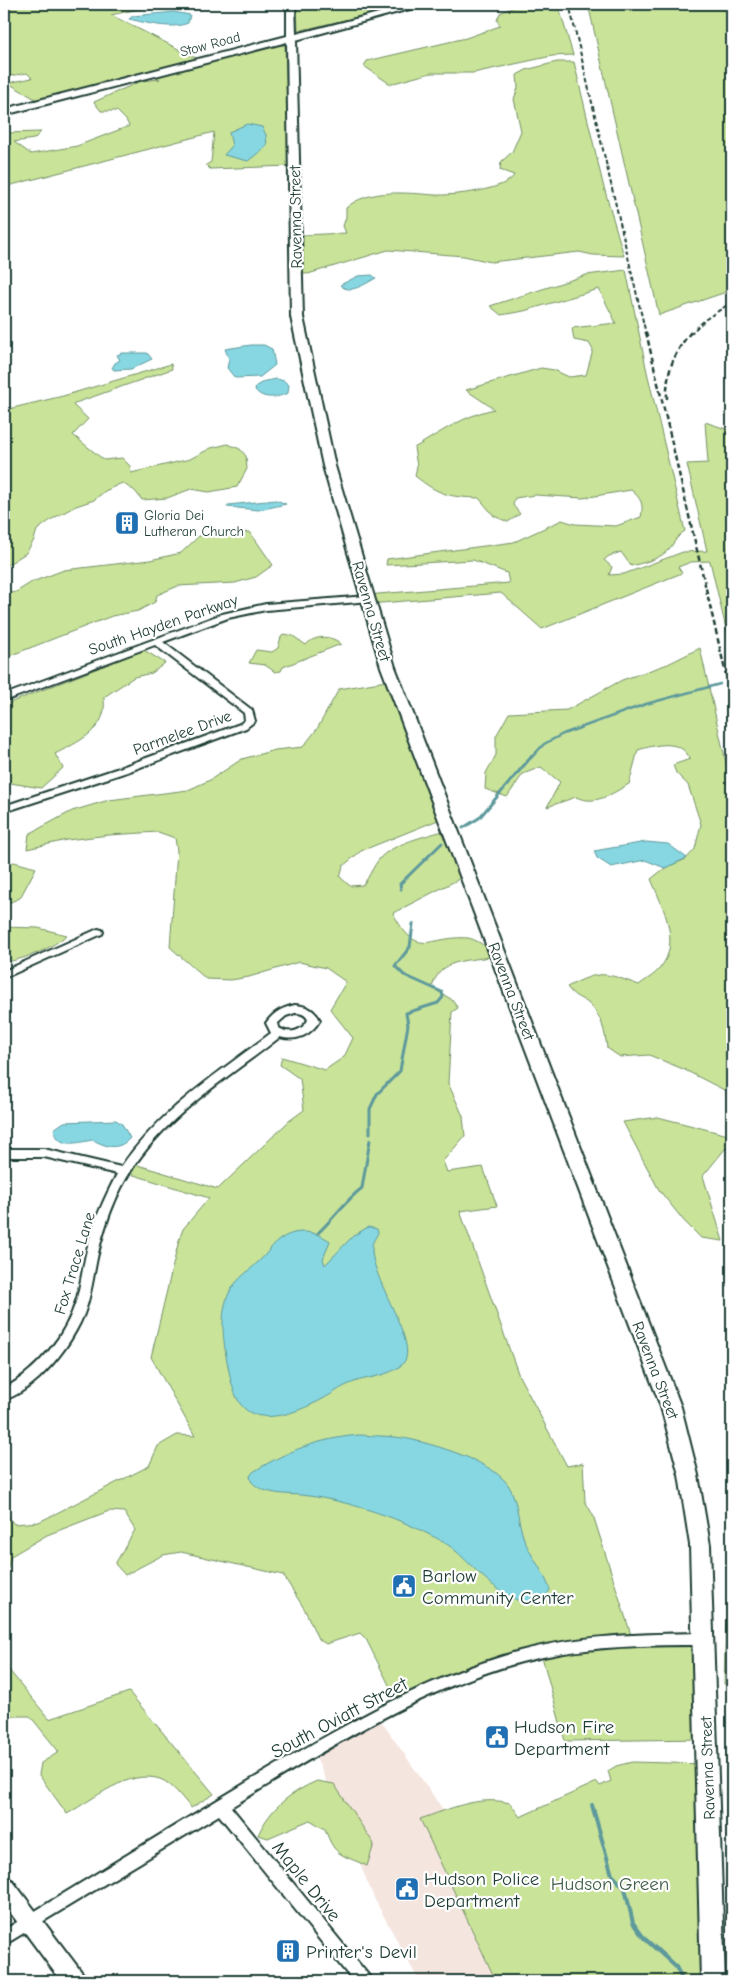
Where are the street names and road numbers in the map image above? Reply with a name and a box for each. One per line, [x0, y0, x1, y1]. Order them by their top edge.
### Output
street label: Stow Road [178, 28, 242, 61]
street label: Ravenna Street [286, 165, 306, 269]
street label: Ravenna Street [348, 559, 394, 664]
street label: South Hayden Parkway [86, 591, 241, 659]
street label: Parmelee Drive [131, 707, 234, 759]
street label: Ravenna Street [484, 940, 538, 1043]
street label: Fox Trace Lane [51, 1210, 99, 1317]
street label: Ravenna Street [628, 1319, 682, 1422]
street label: South Oviatt Street [268, 1672, 412, 1763]
street label: Ravenna Street [697, 1716, 719, 1820]
street label: Maple Drive [267, 1837, 345, 1926]

